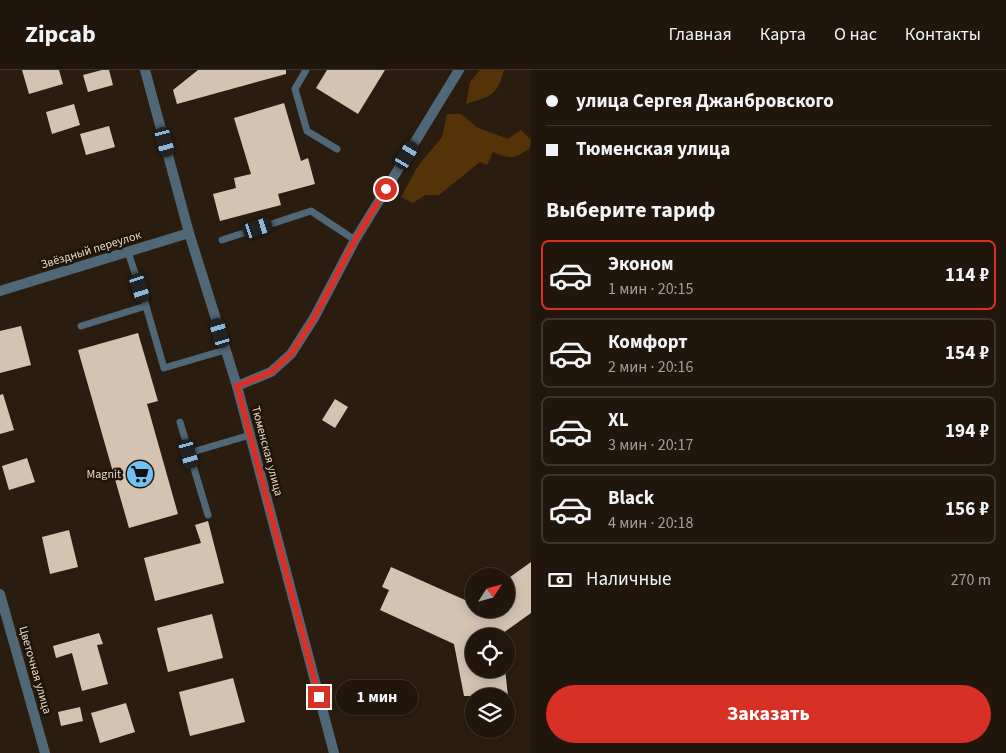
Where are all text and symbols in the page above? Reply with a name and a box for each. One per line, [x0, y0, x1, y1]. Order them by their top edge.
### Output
text: Zipcab [25, 17, 96, 52]
text: Главная [669, 22, 732, 47]
text: Карта [760, 22, 806, 47]
text: О нас [834, 22, 877, 47]
text: Контакты [905, 22, 981, 47]
text: улица Сергея Джанбровского [576, 88, 834, 115]
car [153, 126, 176, 158]
text: Тюменская улица [576, 136, 730, 163]
car [392, 138, 421, 172]
route start [375, 178, 397, 200]
text: Выберите тариф [546, 194, 716, 226]
car [241, 216, 274, 240]
street label: Звёздный переулок [39, 227, 143, 273]
text: Эконом [608, 251, 674, 278]
icon: car [548, 253, 593, 298]
text: 114 ₽ [945, 262, 989, 289]
car [128, 271, 151, 305]
text: 1 мин · 20:15 [608, 278, 694, 300]
car [208, 316, 231, 350]
text: Комфорт [608, 329, 688, 356]
icon: car [548, 331, 593, 376]
text: 154 ₽ [945, 340, 989, 367]
text: 2 мин · 20:16 [608, 356, 694, 378]
street label: Тюменская улица [247, 404, 287, 498]
text: XL [608, 407, 629, 434]
icon: car [548, 409, 593, 454]
text: 194 ₽ [945, 418, 989, 445]
text: 3 мин · 20:17 [608, 434, 694, 456]
car [177, 438, 200, 470]
supermarket icon: Magnit [125, 459, 155, 489]
place label: Magnit [87, 466, 121, 483]
text: Black [608, 485, 654, 512]
icon: car [548, 487, 593, 532]
text: 156 ₽ [945, 496, 989, 523]
text: 4 мин · 20:18 [608, 512, 694, 534]
icon: cash [546, 566, 574, 594]
text: Наличные [586, 566, 671, 593]
north arrow [465, 568, 515, 618]
map controls [465, 568, 515, 738]
text: 270 m [951, 569, 991, 591]
street label: Цветочная улица [14, 624, 56, 716]
button: locate [465, 628, 515, 678]
callout: 1 мин [336, 680, 419, 714]
button: Заказать [546, 685, 991, 743]
route end [308, 686, 330, 708]
text: 1 мин [357, 686, 397, 708]
button: layers [465, 688, 515, 738]

